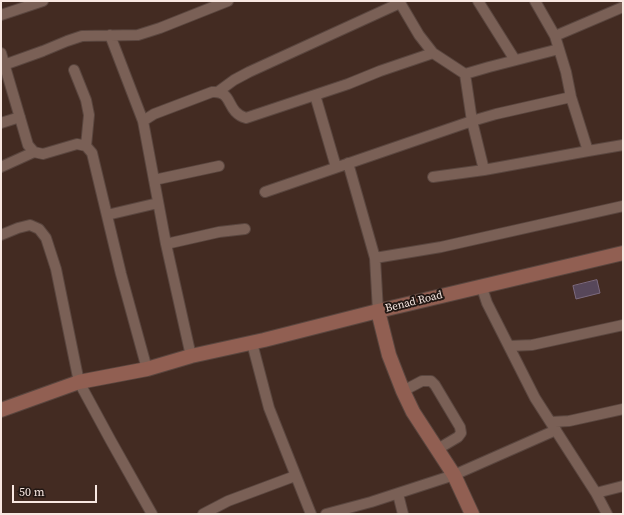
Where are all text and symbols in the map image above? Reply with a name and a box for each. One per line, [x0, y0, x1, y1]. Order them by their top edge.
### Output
street label: Benad Road [384, 289, 444, 315]
scale bar [14, 477, 99, 503]
text: 50 m [19, 484, 45, 500]

